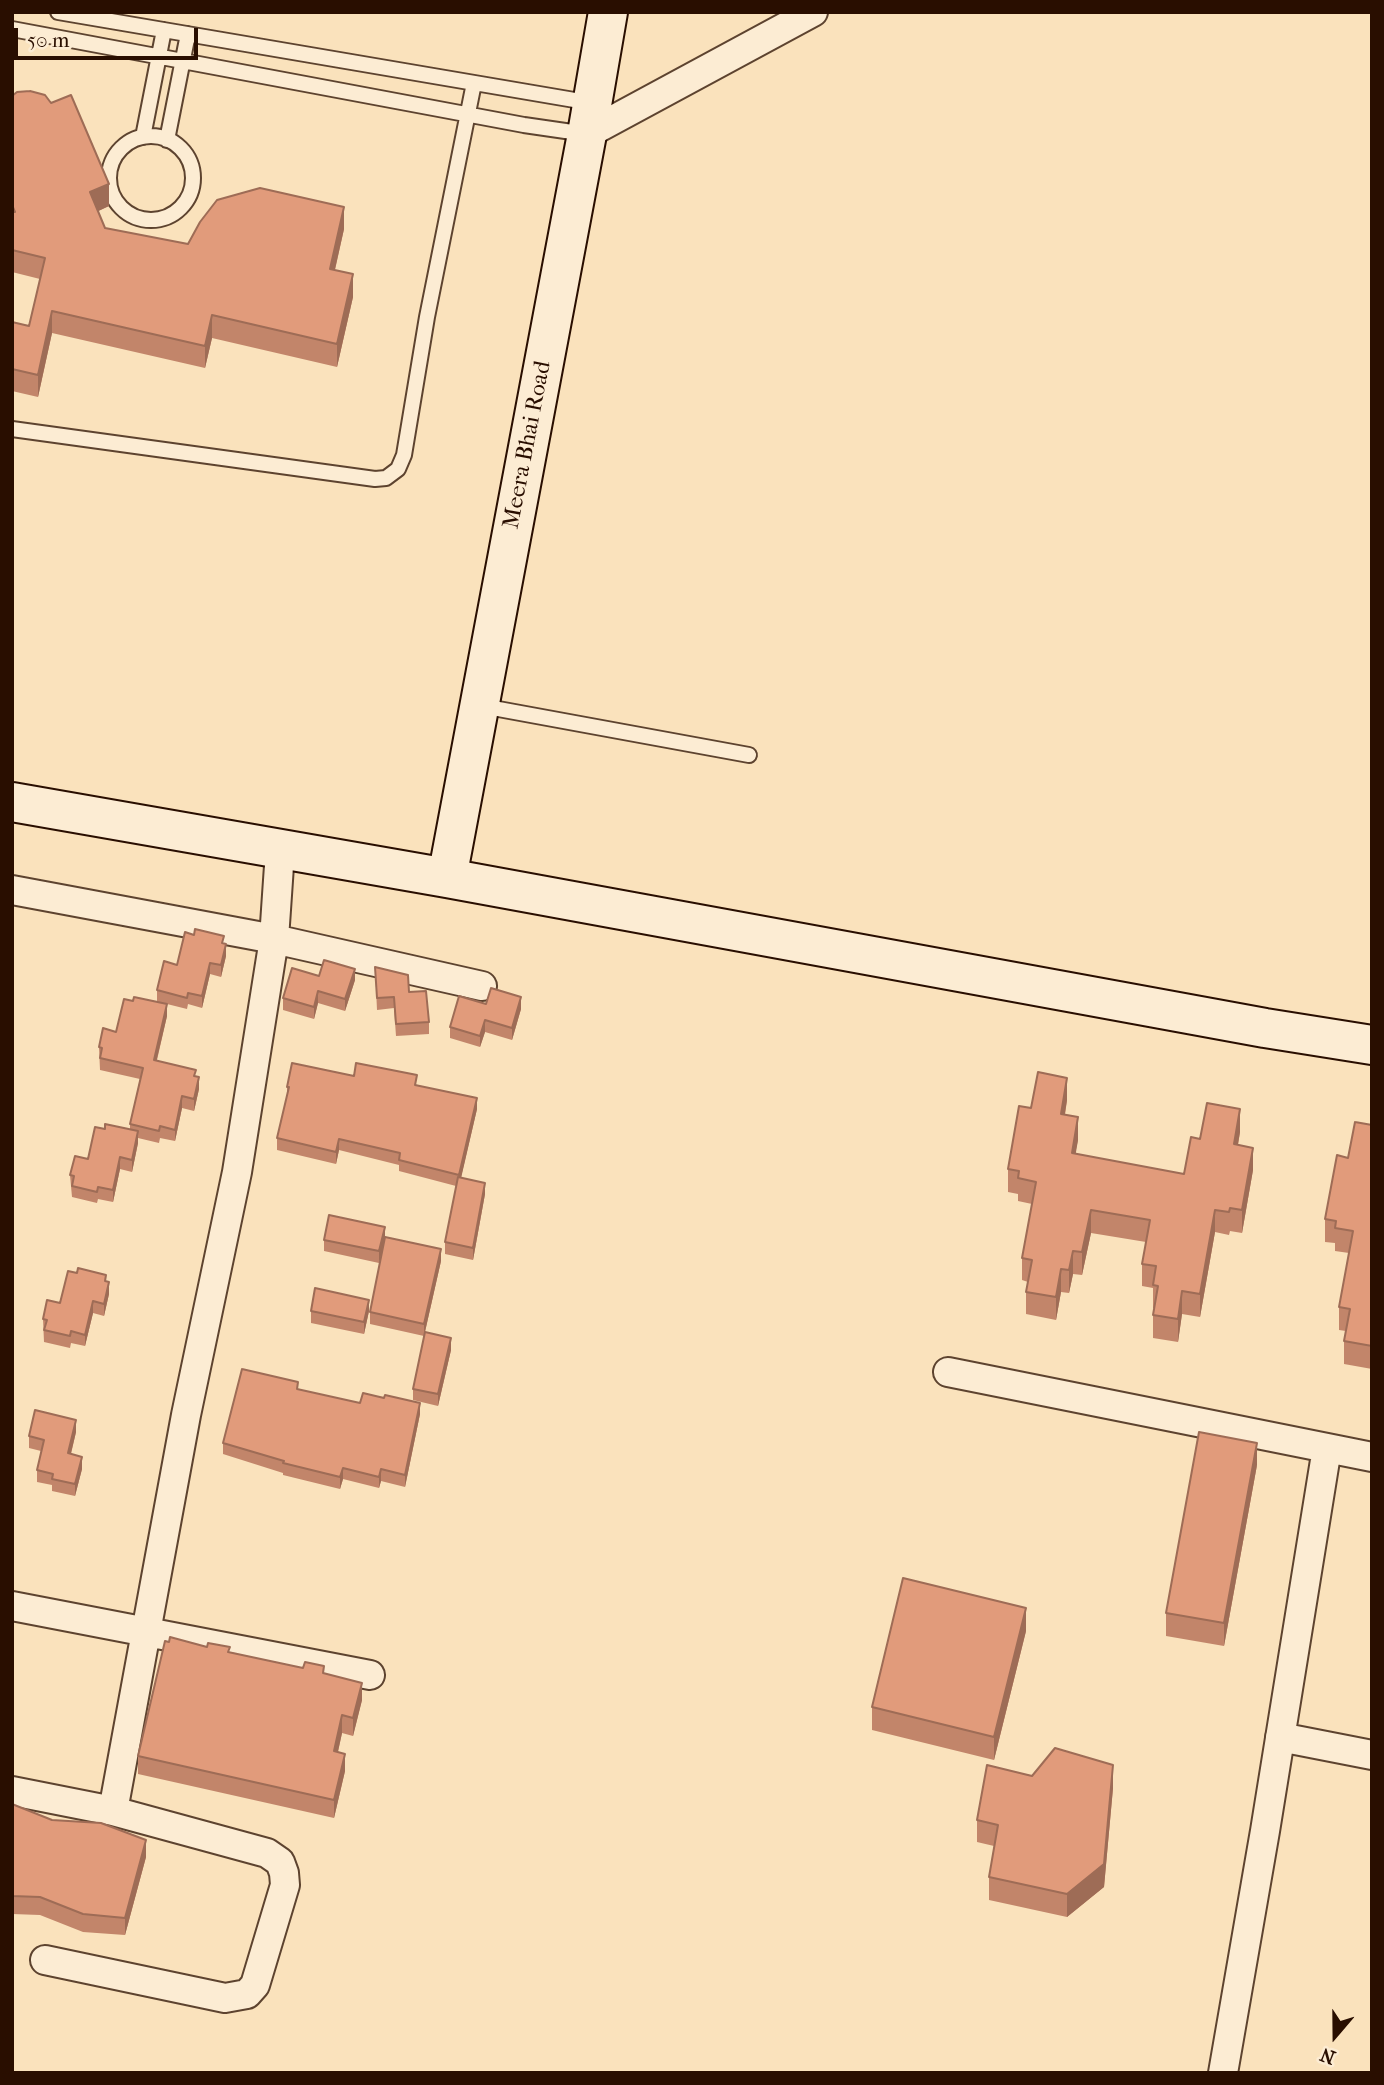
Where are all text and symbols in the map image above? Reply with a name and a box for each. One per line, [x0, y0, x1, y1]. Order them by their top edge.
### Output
scale bar [18, 14, 201, 58]
text: 50 m [27, 28, 70, 52]
street label: Meera Bhai Road [498, 359, 558, 531]
north arrow [1300, 2001, 1370, 2071]
text: N [1317, 2043, 1338, 2069]

